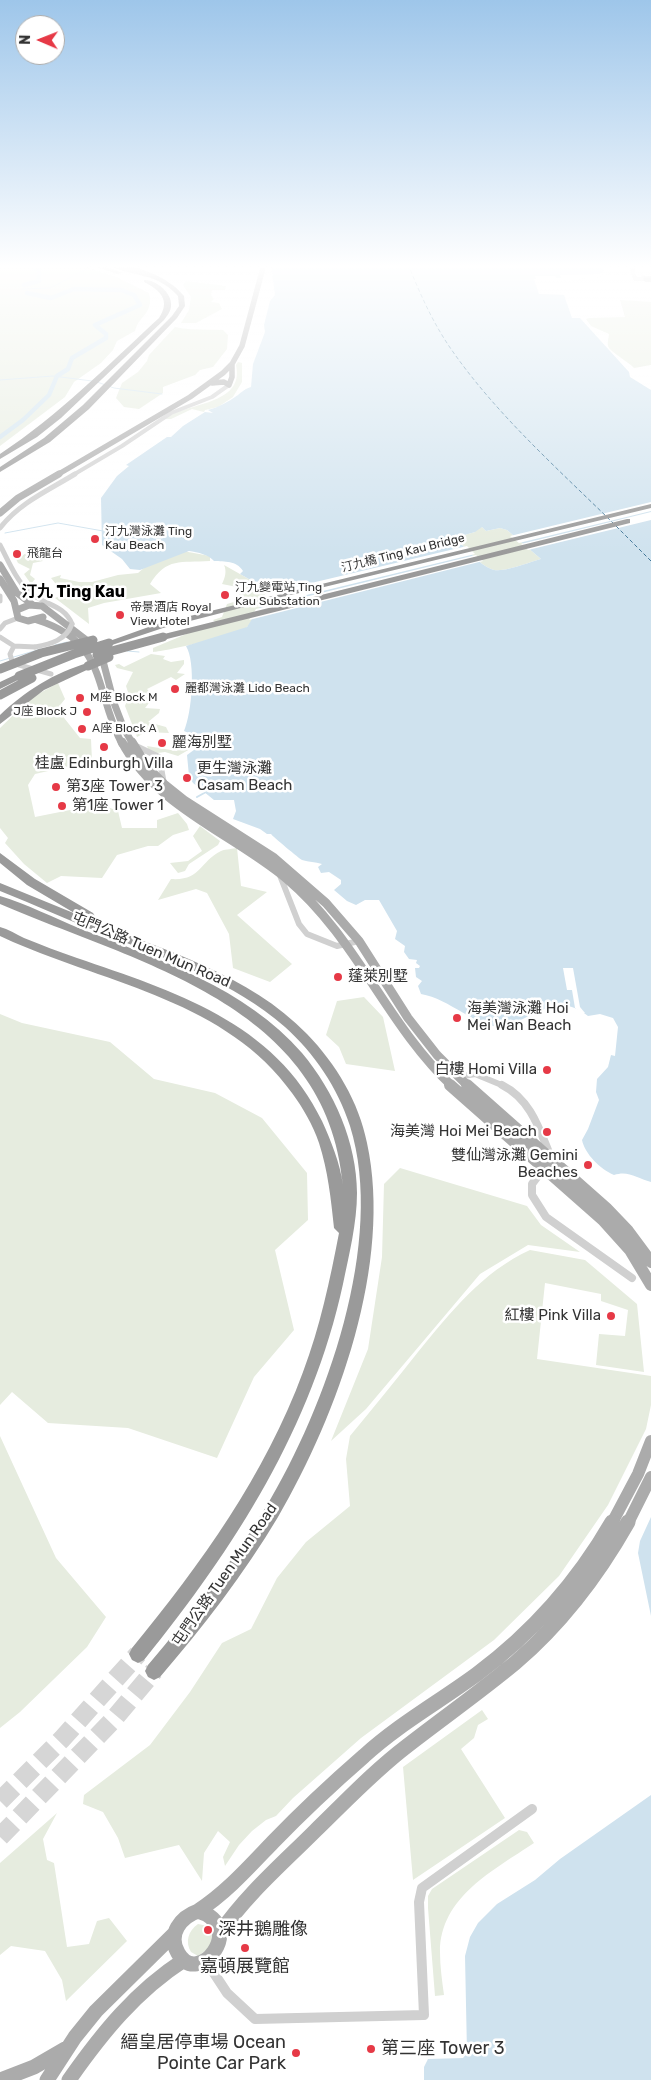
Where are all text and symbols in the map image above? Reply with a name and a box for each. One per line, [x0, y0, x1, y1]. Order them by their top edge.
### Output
north arrow [15, 15, 65, 65]
text: N [17, 35, 34, 45]
place label: 汀九灣泳灘 Ting Kau Beach [105, 525, 192, 553]
street label: 汀九橋 Ting Kau Bridge [340, 531, 466, 575]
marker: 汀九灣泳灘 Ting Kau Beach [89, 533, 101, 545]
place label: 飛龍台 [27, 547, 63, 561]
marker: 飛龍台 [11, 548, 23, 560]
place label: 汀九變電站 Ting Kau Substation [235, 581, 322, 609]
district label: 汀九 Ting Kau [21, 582, 125, 602]
marker: 汀九變電站 Ting Kau Substation [219, 589, 231, 601]
place label: 帝景酒店 Royal View Hotel [130, 601, 211, 629]
marker: 帝景酒店 Royal View Hotel [114, 609, 126, 621]
place label: 麗都灣泳灘 Lido Beach [185, 682, 310, 696]
marker: 麗都灣泳灘 Lido Beach [169, 683, 181, 695]
place label: M座 Block M [90, 691, 158, 705]
marker: M座 Block M [74, 692, 86, 704]
place label: J座 Block J [13, 705, 77, 719]
marker: J座 Block J [81, 706, 93, 718]
place label: A座 Block A [92, 722, 157, 736]
marker: A座 Block A [76, 723, 88, 735]
place label: 麗海別墅 [172, 734, 232, 752]
marker: 麗海別墅 [156, 737, 168, 749]
marker: 桂盧 Edinburgh Villa [98, 741, 110, 753]
place label: 桂盧 Edinburgh Villa [35, 755, 173, 773]
place label: 更生灣泳灘 Casam Beach [197, 760, 292, 795]
marker: 更生灣泳灘 Casam Beach [181, 772, 193, 784]
place label: 第3座 Tower 3 [66, 778, 163, 796]
marker: 第3座 Tower 3 [50, 781, 62, 793]
place label: 第1座 Tower 1 [72, 797, 164, 815]
marker: 第1座 Tower 1 [56, 800, 68, 812]
street label: 屯門公路 Tuen Mun Road [69, 908, 233, 992]
place label: 蓬萊別墅 [348, 968, 408, 986]
marker: 蓬萊別墅 [332, 971, 344, 983]
place label: 海美灣泳灘 Hoi Mei Wan Beach [467, 1000, 571, 1035]
marker: 海美灣泳灘 Hoi Mei Wan Beach [451, 1012, 463, 1024]
place label: 白樓 Homi Villa [434, 1061, 537, 1079]
marker: 白樓 Homi Villa [541, 1064, 553, 1076]
place label: 海美灣 Hoi Mei Beach [390, 1123, 537, 1141]
marker: 海美灣 Hoi Mei Beach [541, 1126, 553, 1138]
place label: 雙仙灣泳灘 Gemini Beaches [451, 1147, 578, 1182]
marker: 雙仙灣泳灘 Gemini Beaches [582, 1159, 594, 1171]
place label: 紅樓 Pink Villa [505, 1307, 601, 1325]
marker: 紅樓 Pink Villa [605, 1310, 617, 1322]
street label: 屯門公路 Tuen Mun Road [169, 1500, 281, 1650]
place label: 深井鵝雕像 [218, 1919, 308, 1941]
marker: 深井鵝雕像 [202, 1924, 214, 1936]
marker: 嘉頓展覽館 [239, 1942, 251, 1954]
place label: 嘉頓展覽館 [200, 1956, 290, 1978]
place label: 縉皇居停車場 Ocean Pointe Car Park [121, 2032, 286, 2074]
place label: 第三座 Tower 3 [381, 2038, 505, 2060]
marker: 第三座 Tower 3 [365, 2043, 377, 2055]
marker: 縉皇居停車場 Ocean Pointe Car Park [290, 2047, 302, 2059]

